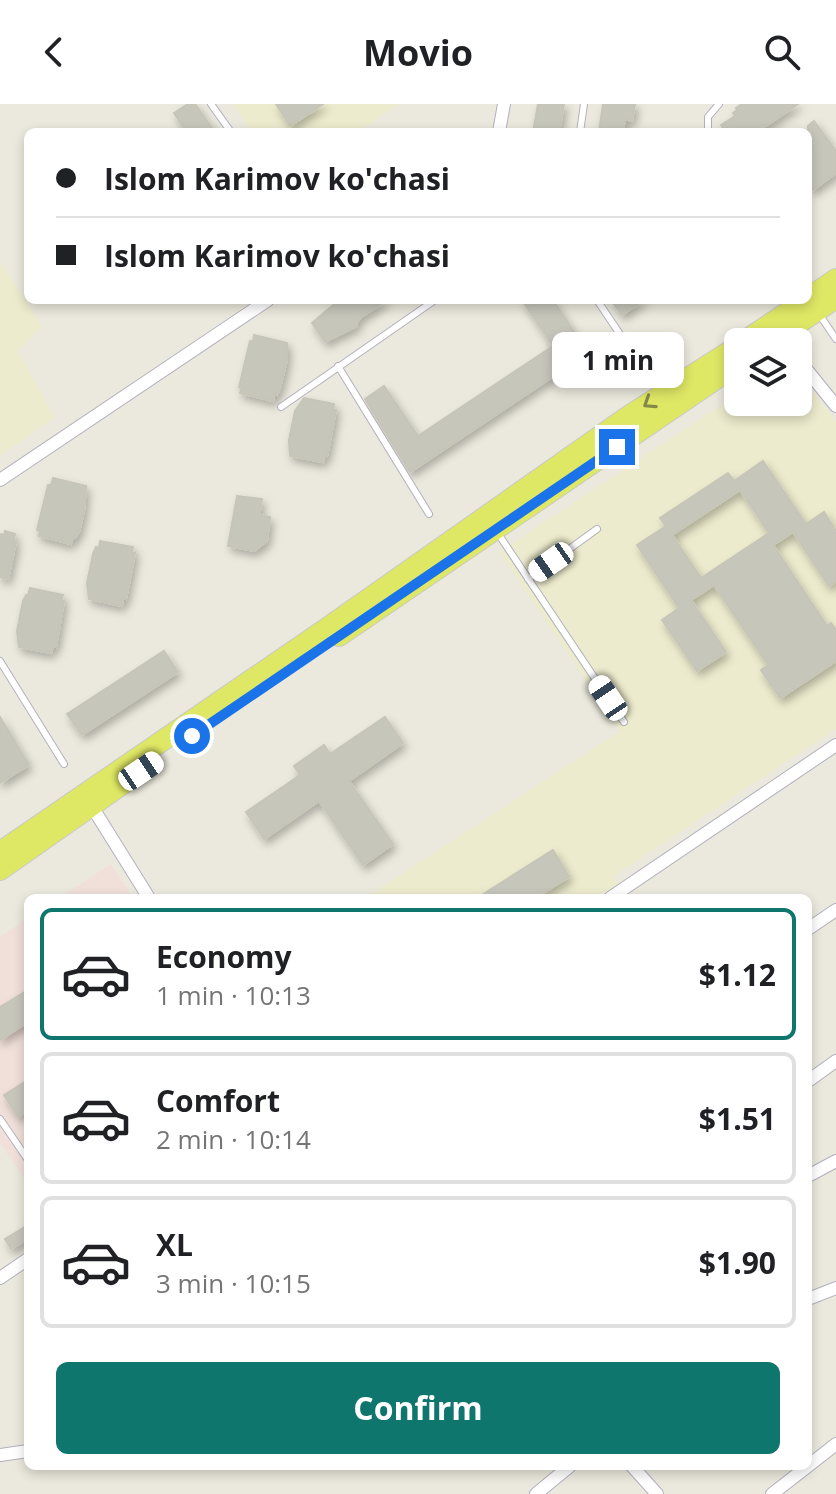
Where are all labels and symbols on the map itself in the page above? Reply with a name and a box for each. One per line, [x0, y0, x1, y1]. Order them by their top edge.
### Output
callout: 1 min [551, 331, 683, 387]
one-way arrow [643, 393, 658, 408]
route end [599, 429, 635, 465]
car [524, 538, 578, 586]
car [585, 671, 631, 725]
route start [174, 718, 210, 754]
car [114, 748, 168, 794]

